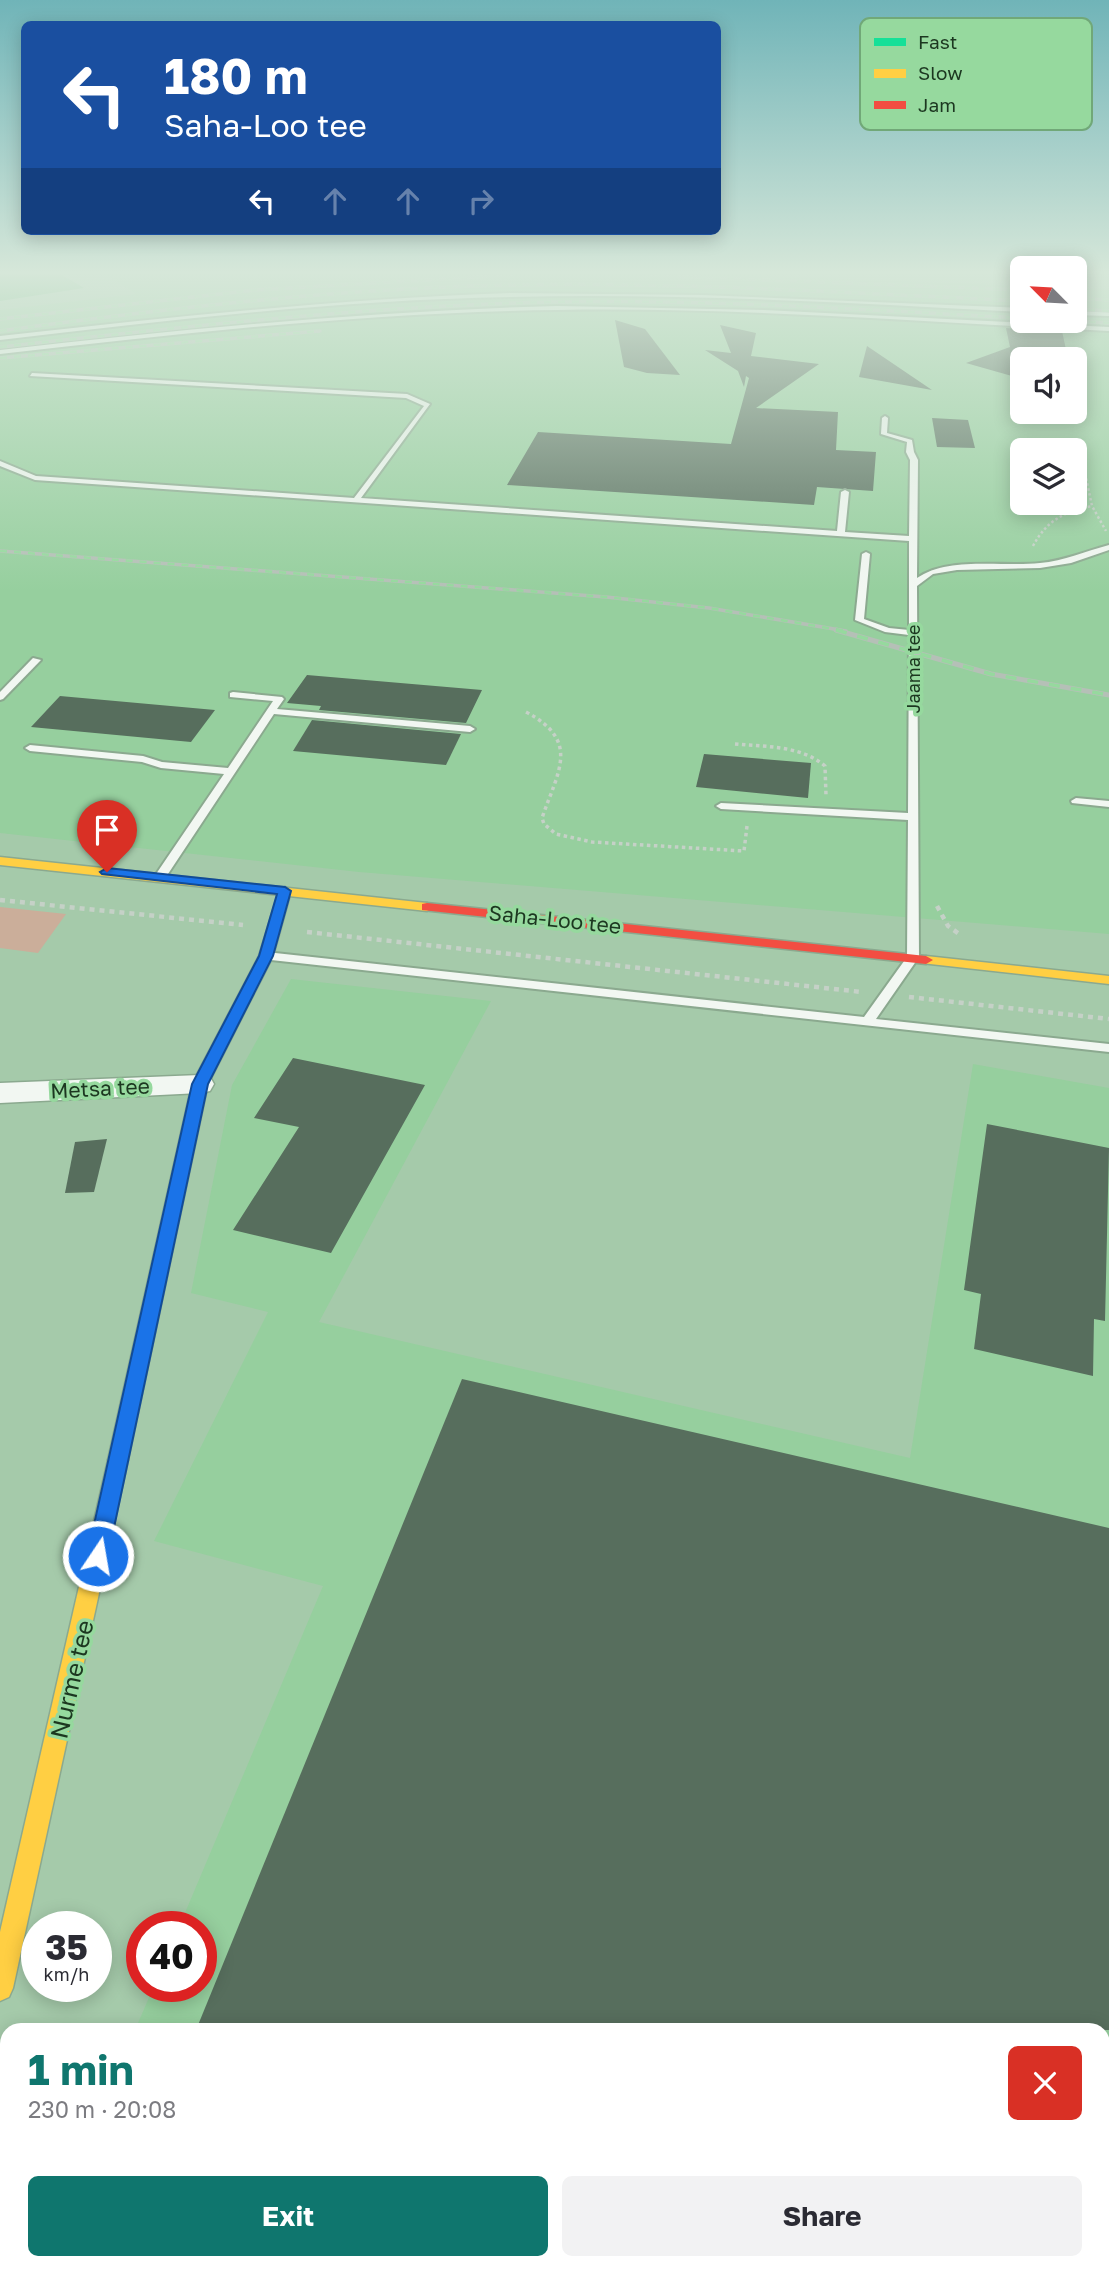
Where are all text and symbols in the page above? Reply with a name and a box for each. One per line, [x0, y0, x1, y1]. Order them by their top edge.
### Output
legend [860, 18, 1092, 130]
text: Fast [918, 30, 957, 53]
text: 180 m [164, 46, 308, 105]
icon: left [49, 49, 140, 140]
text: Slow [918, 61, 963, 84]
text: Jam [918, 93, 956, 116]
text: Saha-Loo tee [164, 106, 367, 144]
icon: left [243, 182, 281, 220]
icon: ahead [316, 182, 354, 220]
icon: ahead [389, 182, 427, 220]
icon: right [462, 182, 500, 220]
north arrow [1010, 256, 1087, 332]
map controls [1010, 256, 1087, 515]
button: sound [1010, 347, 1087, 424]
button: layers [1010, 438, 1087, 515]
street label: Jaama tee [902, 624, 924, 714]
pin [77, 800, 137, 872]
icon: arrive [88, 811, 126, 849]
street label: Saha-Loo tee [487, 899, 623, 939]
street label: Metsa tee [50, 1072, 150, 1104]
position arrow [61, 1519, 135, 1593]
street label: Nurme tee [43, 1617, 99, 1741]
speed limit sign: 40 [126, 1911, 217, 2002]
text: 35 [45, 1926, 88, 1968]
text: km/h [44, 1963, 89, 1985]
text: 1 min [28, 2044, 134, 2094]
button: close [1008, 2046, 1082, 2120]
text: 230 m · 20:08 [28, 2095, 176, 2123]
button: Exit [28, 2176, 548, 2256]
button: Share [562, 2176, 1082, 2256]

